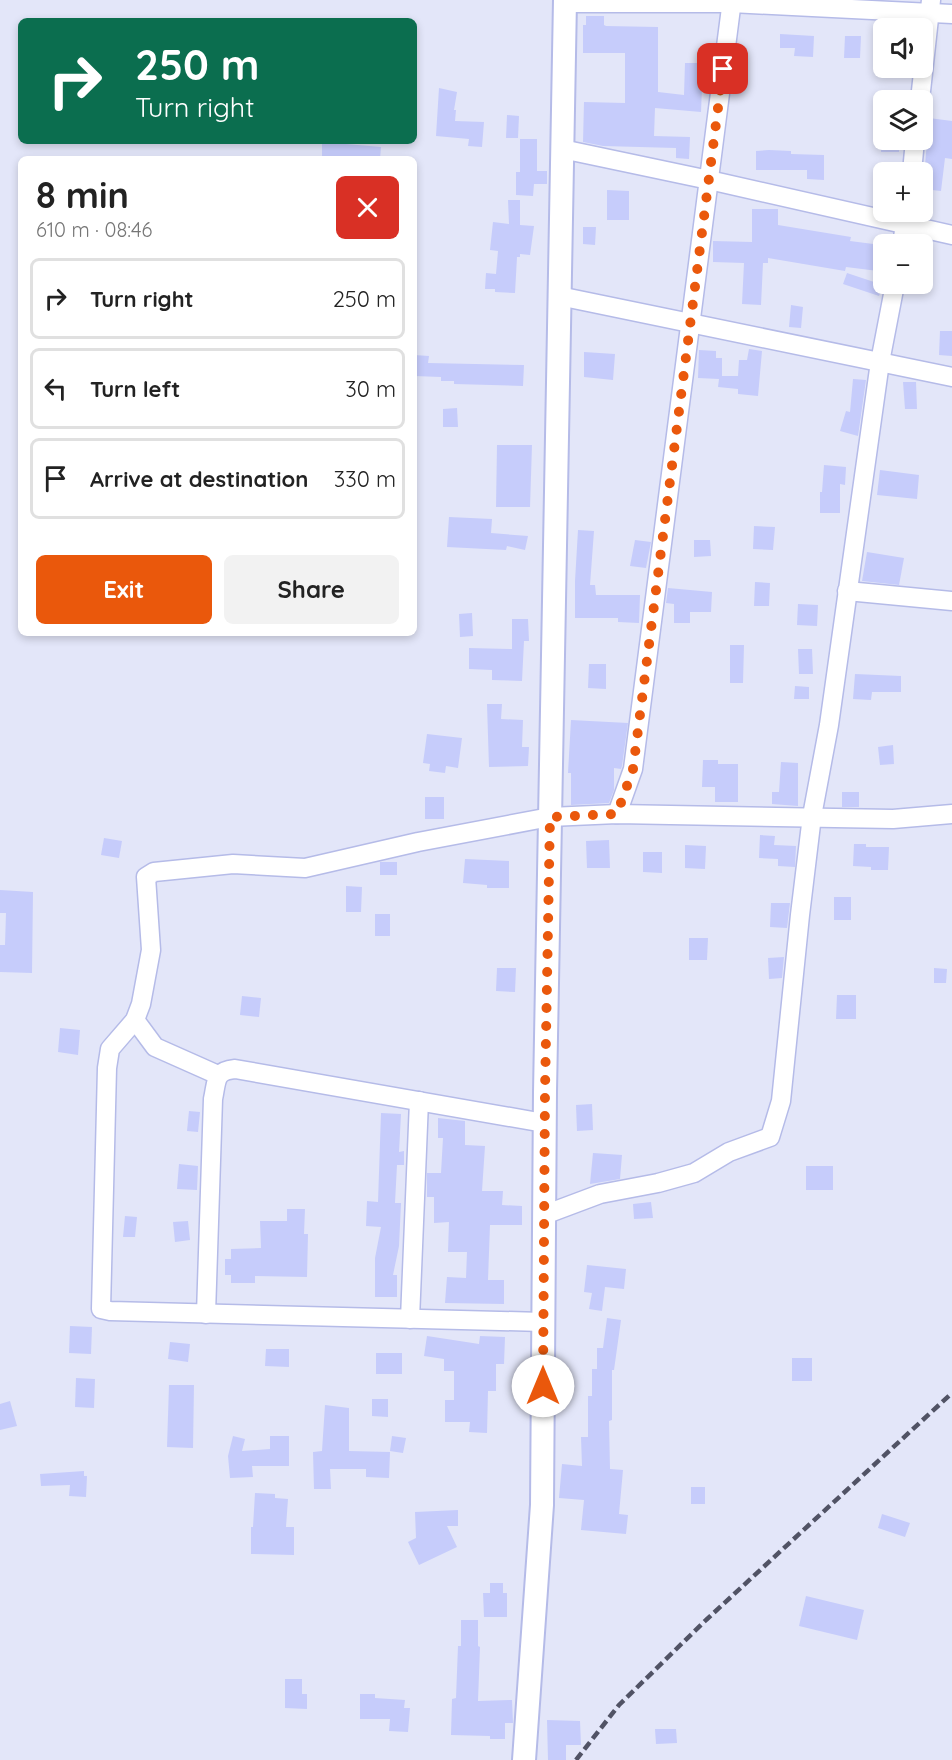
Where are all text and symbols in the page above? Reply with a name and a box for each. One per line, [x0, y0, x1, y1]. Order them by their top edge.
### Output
map controls [873, 18, 933, 294]
button: sound [873, 18, 933, 78]
text: 250 m [135, 38, 259, 91]
icon: right [36, 42, 114, 120]
pin [697, 43, 748, 94]
icon: arrive [706, 52, 739, 85]
text: Turn right [135, 90, 254, 124]
button: layers [873, 90, 933, 150]
button: + [873, 162, 933, 222]
text: 8 min [36, 172, 129, 217]
button: close [336, 176, 399, 239]
text: 610 m · 08:46 [36, 217, 152, 242]
button: − [873, 234, 933, 294]
icon: right [39, 282, 72, 315]
text: Turn right [90, 285, 194, 313]
text: 250 m [333, 285, 396, 313]
icon: left [39, 372, 72, 405]
text: Turn left [90, 375, 180, 403]
text: 30 m [345, 375, 396, 403]
icon: arrive [39, 462, 72, 495]
text: Arrive at destination [90, 465, 308, 493]
text: 330 m [334, 465, 396, 493]
button: Exit [36, 555, 212, 624]
button: Share [224, 555, 399, 624]
position arrow [511, 1354, 575, 1418]

